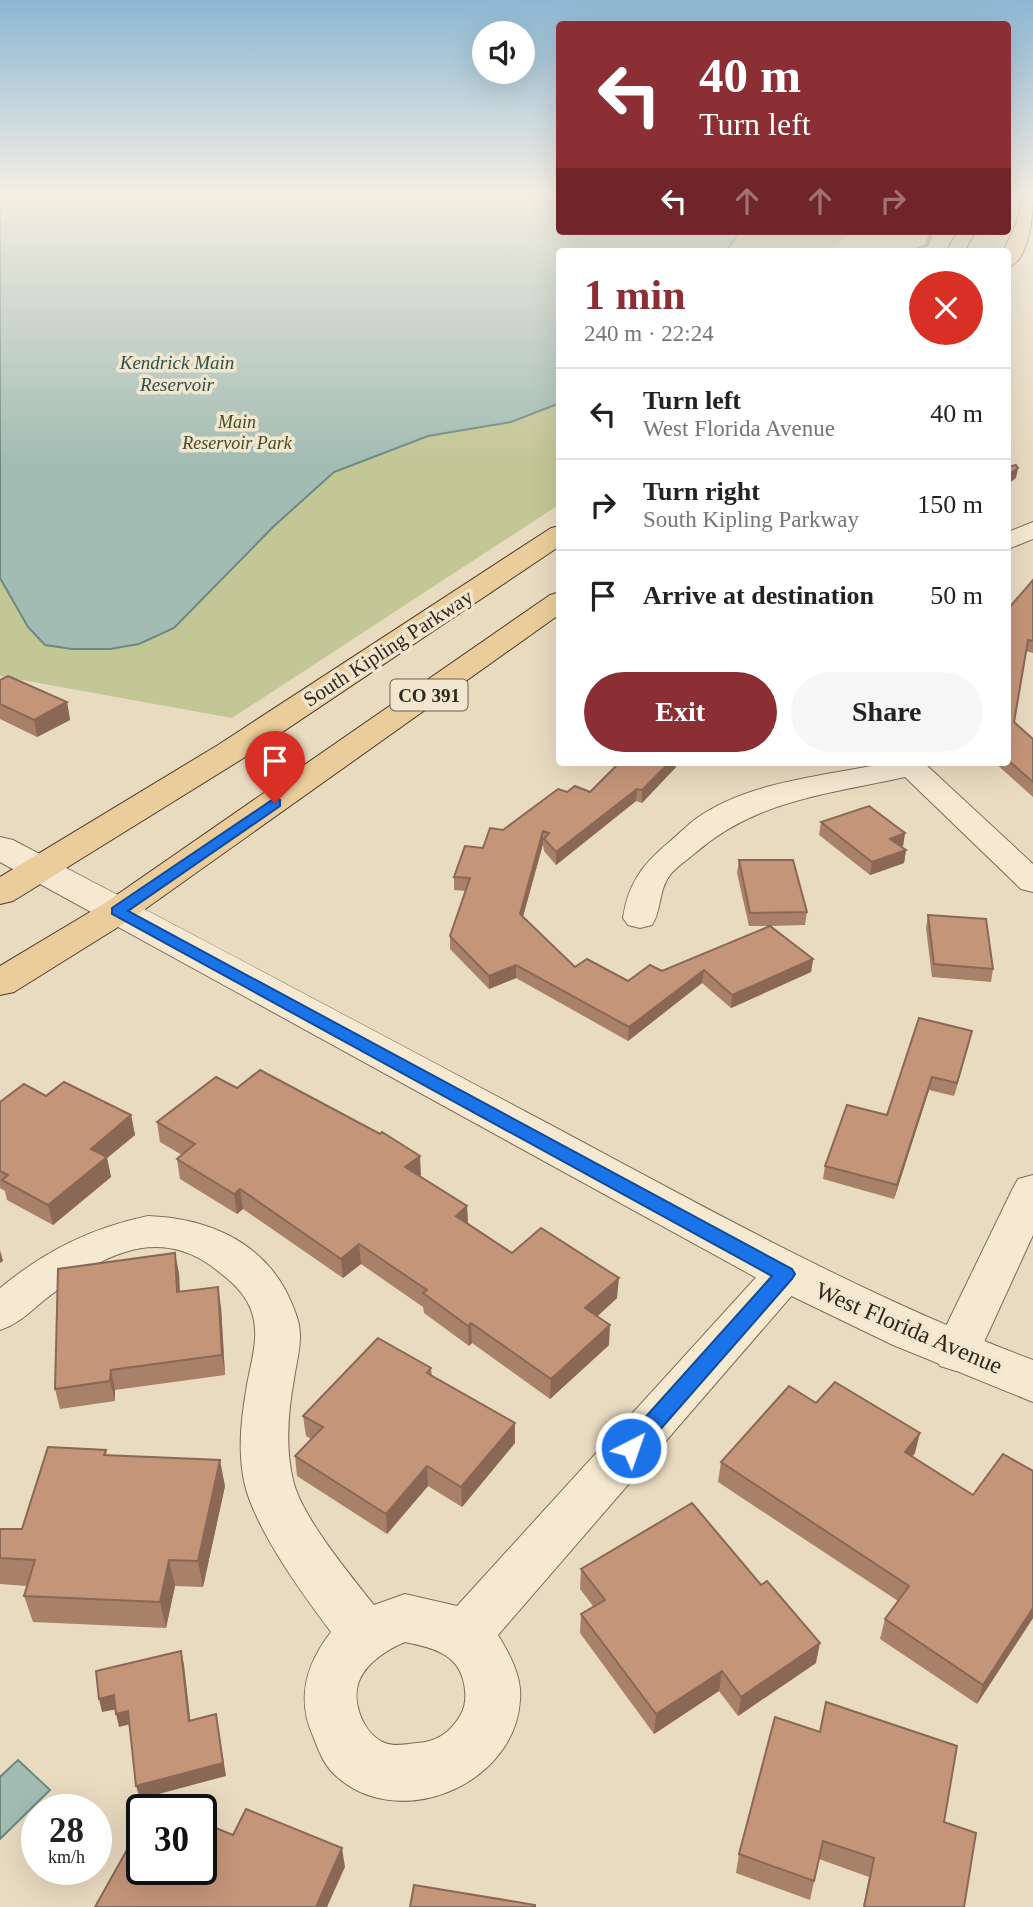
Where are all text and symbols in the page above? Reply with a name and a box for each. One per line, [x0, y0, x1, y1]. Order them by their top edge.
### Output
map controls [472, 21, 535, 84]
button: sound [472, 21, 535, 84]
text: 40 m [699, 48, 801, 103]
icon: left [584, 49, 675, 140]
text: Turn left [699, 106, 811, 142]
icon: left [655, 182, 693, 220]
icon: ahead [728, 182, 766, 220]
icon: ahead [801, 182, 839, 220]
icon: right [874, 182, 912, 220]
button: close [909, 271, 983, 345]
text: 1 min [584, 272, 686, 318]
text: 240 m · 22:24 [584, 321, 714, 346]
water label: Kendrick Main Reservoir [119, 352, 234, 395]
text: Turn left [643, 386, 741, 415]
icon: left [584, 395, 622, 433]
text: 40 m [930, 399, 983, 428]
park label: Main Reservoir Park [181, 412, 293, 453]
text: West Florida Avenue [643, 416, 835, 441]
text: Turn right [643, 477, 760, 506]
icon: right [584, 486, 622, 524]
text: 150 m [917, 490, 983, 519]
text: South Kipling Parkway [643, 507, 859, 532]
icon: arrive [584, 577, 622, 615]
text: Arrive at destination [643, 581, 874, 610]
text: 50 m [930, 581, 983, 610]
street label: South Kipling Parkway [299, 584, 478, 712]
button: Exit [584, 672, 777, 752]
button: Share [791, 672, 983, 752]
road number: CO 391 [390, 680, 467, 710]
pin [245, 731, 305, 803]
icon: arrive [256, 742, 294, 780]
street label: West Florida Avenue [812, 1277, 1006, 1379]
position arrow [594, 1411, 668, 1485]
speed limit sign: 30 [126, 1794, 217, 1885]
text: 28 [49, 1811, 84, 1850]
text: km/h [48, 1847, 85, 1867]

